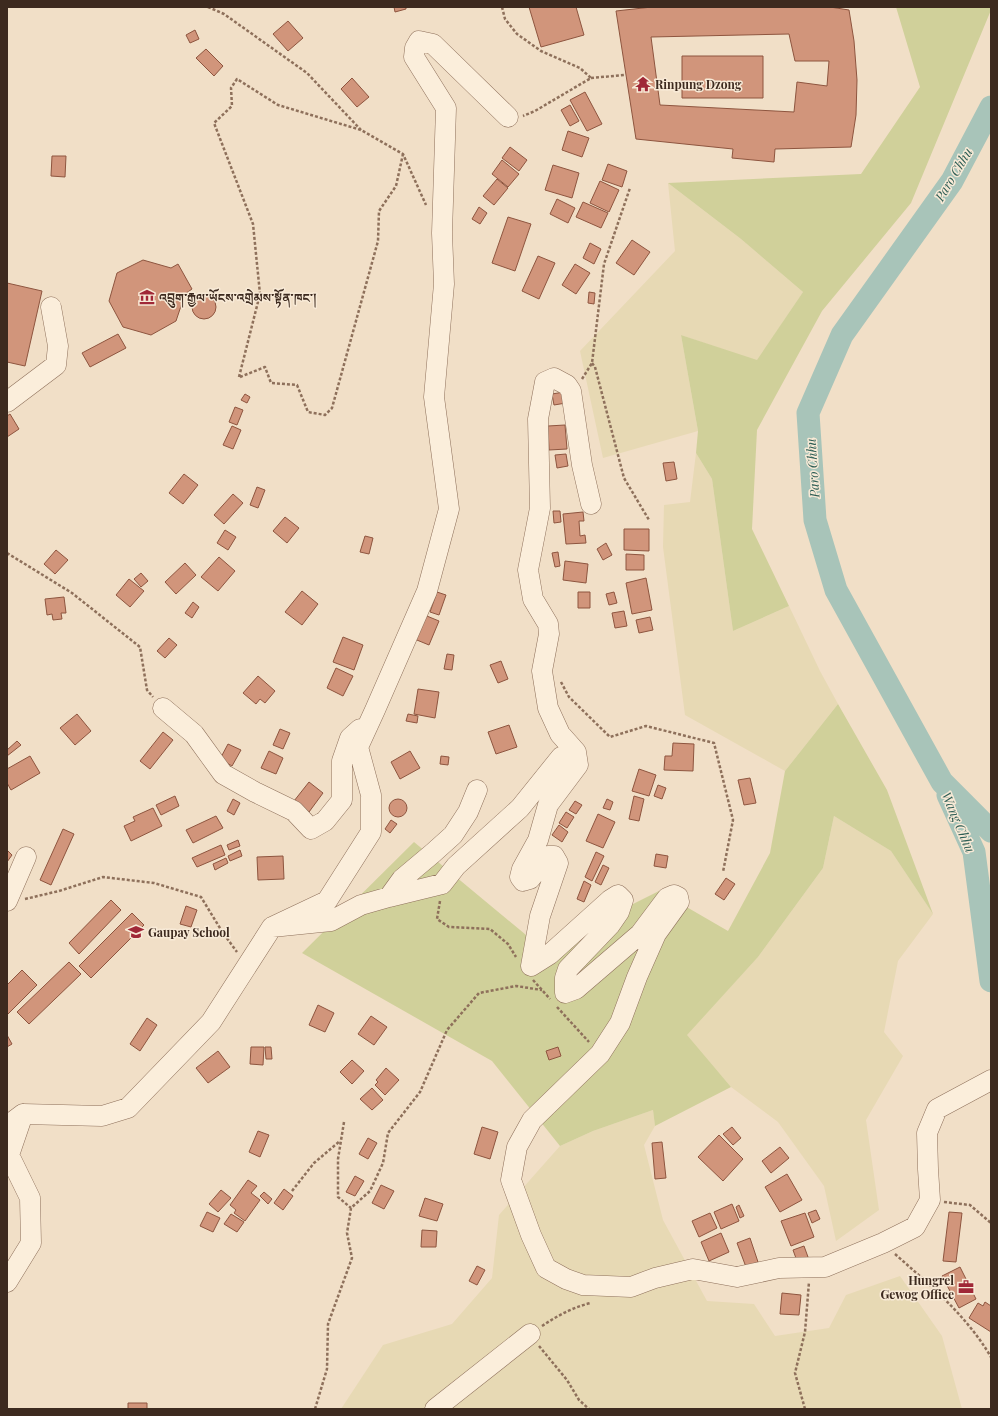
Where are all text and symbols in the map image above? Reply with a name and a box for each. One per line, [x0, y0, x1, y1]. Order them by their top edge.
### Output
temple icon: Rinpung Dzong [634, 75, 652, 93]
place label: Rinpung Dzong [655, 76, 742, 92]
water label: Paro Chhu [930, 144, 976, 205]
museum icon: འབྲུག་རྒྱལ་ཡོངས་འགྲེམས་སྟོན་ཁང་། [138, 288, 156, 306]
place label: འབྲུག་རྒྱལ་ཡོངས་འགྲེམས་སྟོན་ཁང་། [159, 288, 317, 309]
water label: Paro Chhu [801, 438, 823, 499]
water label: Wang Chhu [939, 789, 979, 855]
school or university icon: Gaupay School [127, 923, 145, 941]
place label: Gaupay School [148, 924, 230, 940]
place label: Hungrel Gewog Office [880, 1272, 954, 1302]
office icon: Hungrel Gewog Office [957, 1278, 975, 1296]

